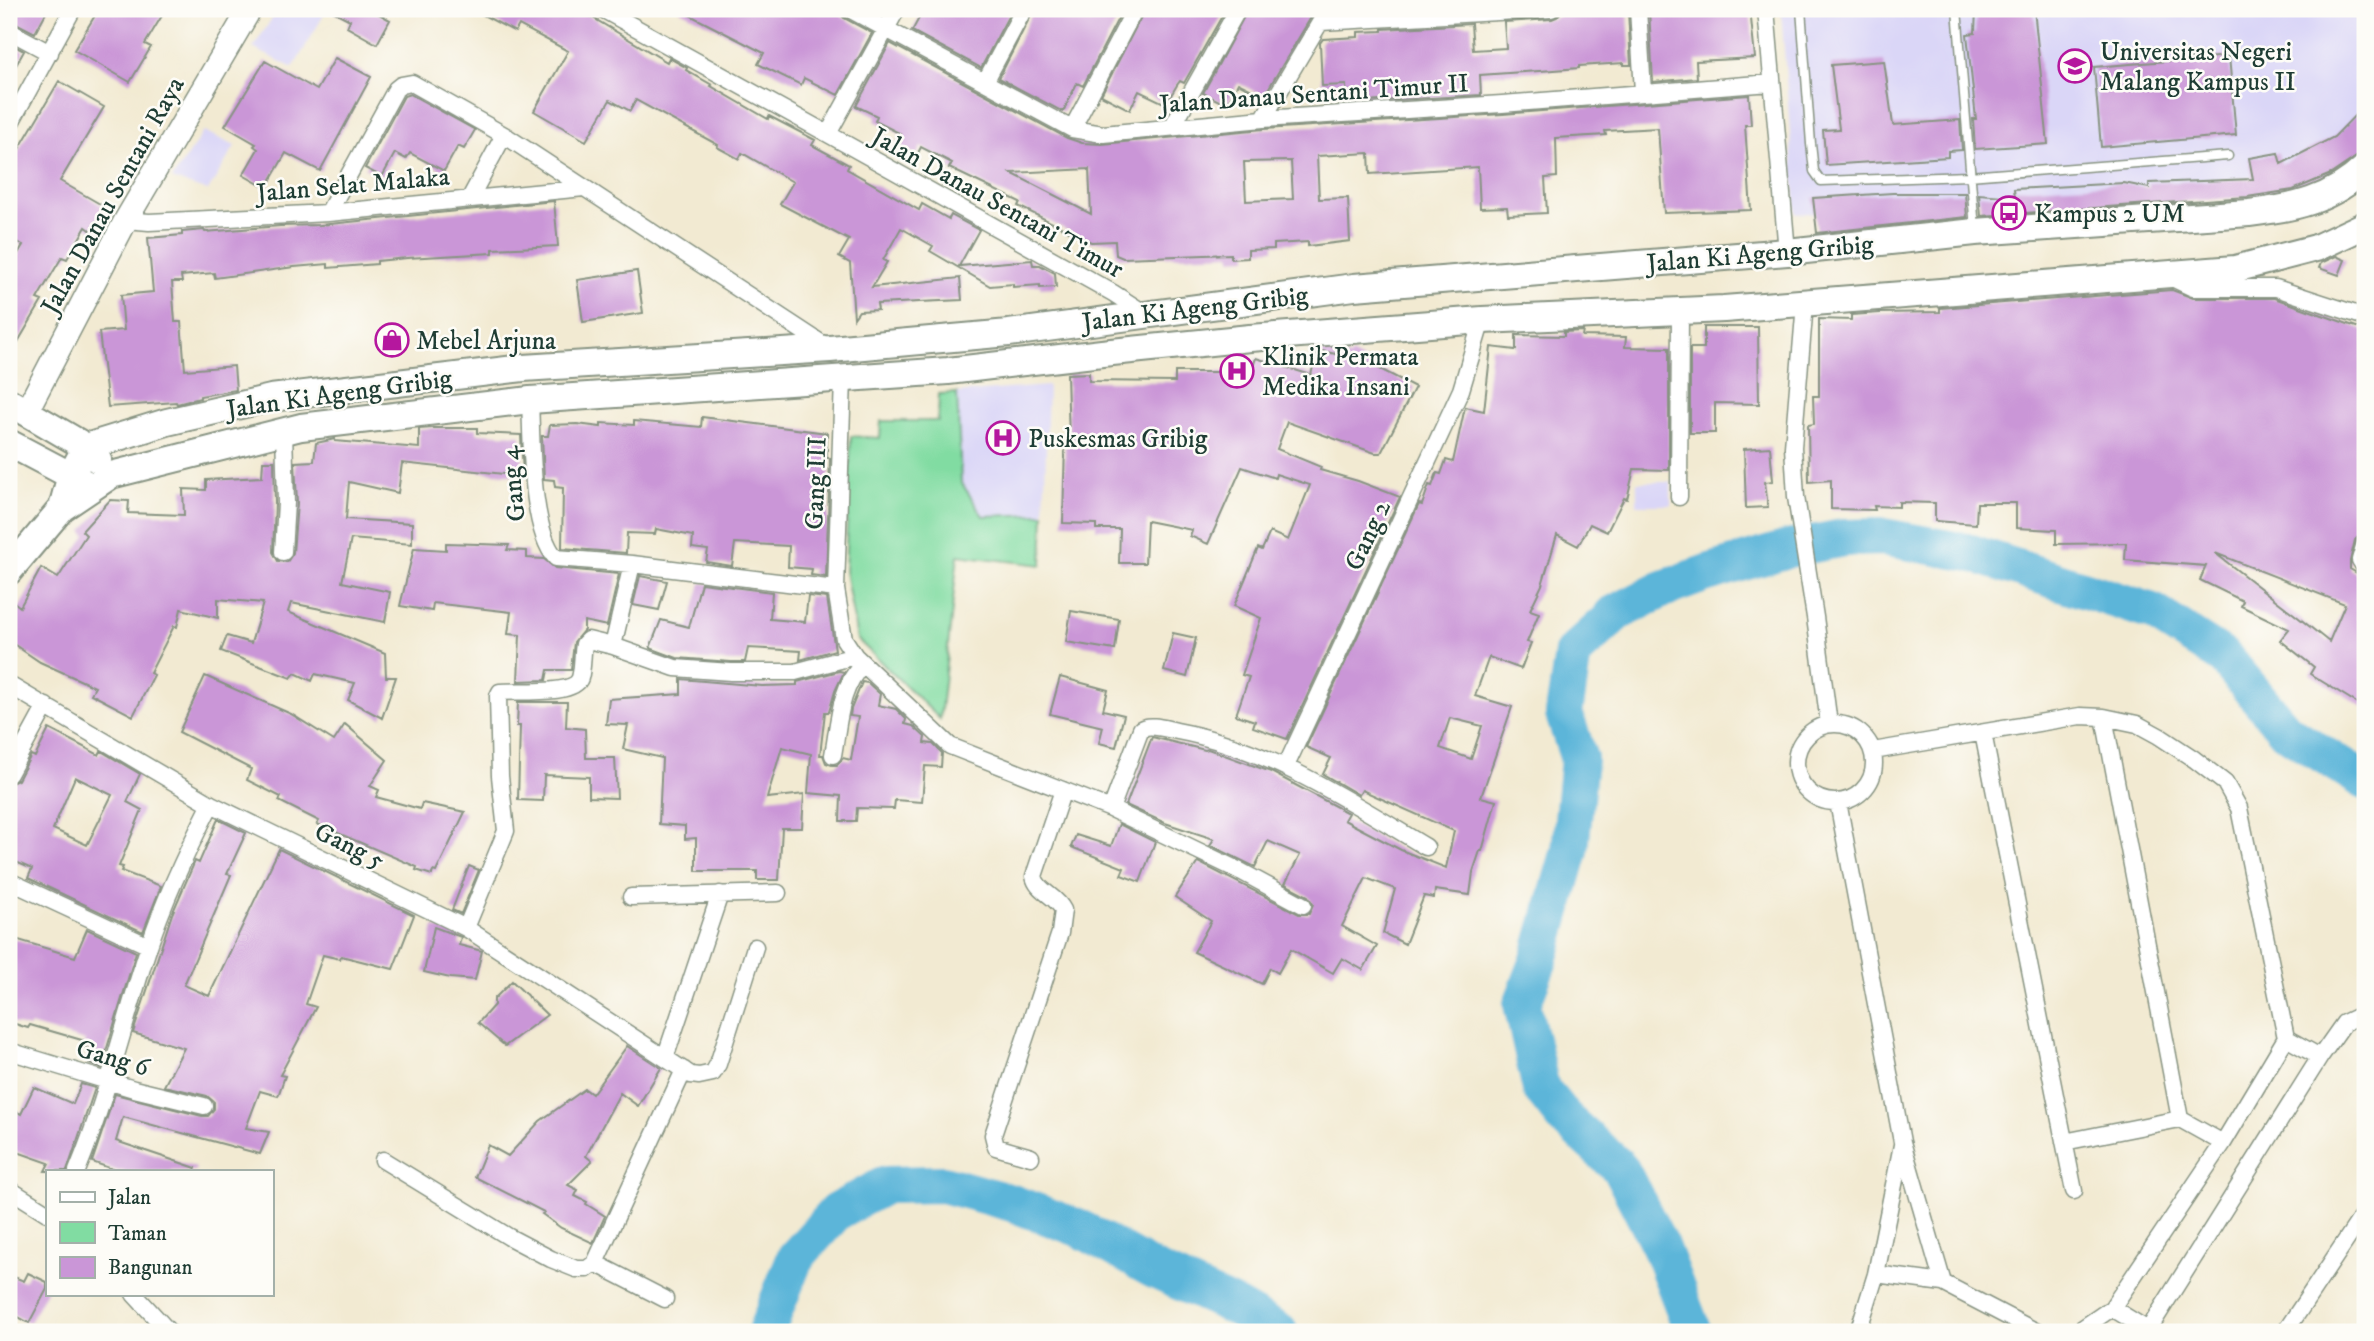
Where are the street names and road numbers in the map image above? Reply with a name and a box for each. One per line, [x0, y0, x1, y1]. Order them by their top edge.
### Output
street label: Jalan Danau Sentani Timur II [1156, 67, 1470, 122]
street label: Jalan Danau Sentani Raya [33, 71, 192, 322]
street label: Jalan Danau Sentani Timur [864, 119, 1129, 287]
street label: Jalan Selat Malaka [253, 161, 451, 211]
street label: Jalan Ki Ageng Gribig [1643, 228, 1875, 281]
street label: Jalan Ki Ageng Gribig [1078, 279, 1310, 340]
street label: Jalan Ki Ageng Gribig [222, 362, 454, 427]
street label: Gang III [798, 436, 835, 530]
street label: Gang 4 [493, 443, 534, 523]
street label: Gang 2 [1338, 495, 1399, 576]
street label: Gang 5 [309, 815, 390, 877]
street label: Gang 6 [72, 1032, 154, 1085]

